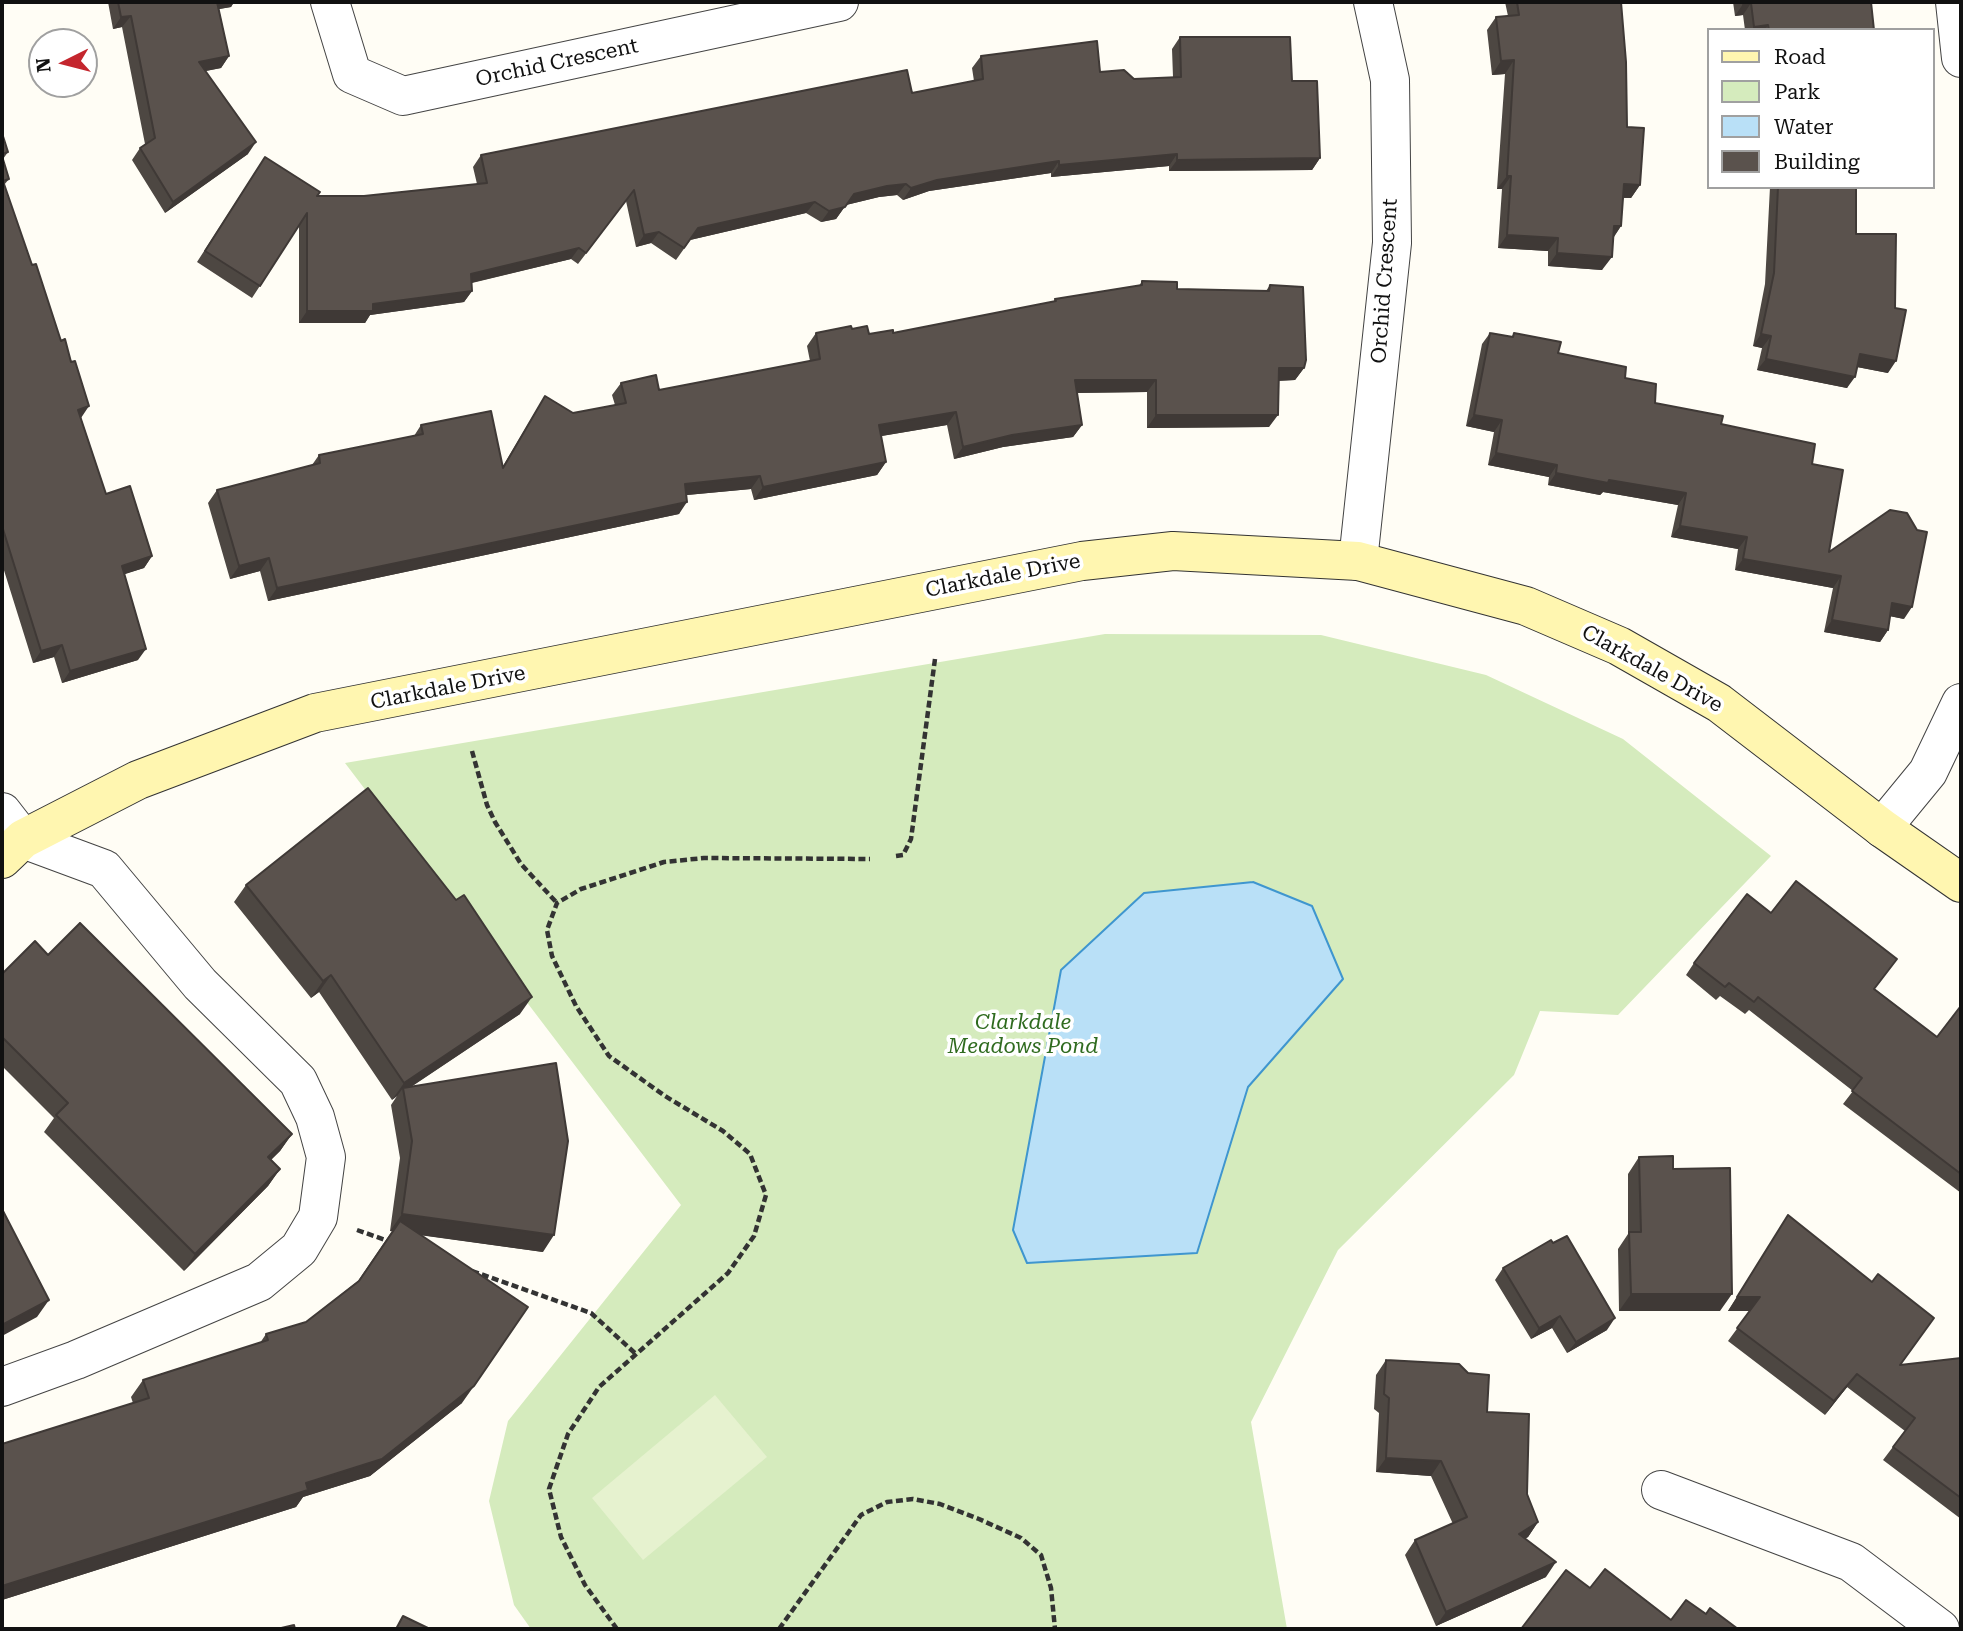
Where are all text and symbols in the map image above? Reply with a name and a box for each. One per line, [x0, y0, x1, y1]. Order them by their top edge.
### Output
north arrow [28, 28, 98, 98]
legend [1708, 28, 1935, 189]
street label: Orchid Crescent [473, 33, 641, 93]
text: Road [1774, 45, 1826, 69]
text: N [31, 57, 56, 74]
text: Park [1774, 80, 1820, 104]
text: Water [1774, 115, 1833, 139]
text: Building [1774, 150, 1860, 174]
street label: Orchid Crescent [1367, 198, 1403, 364]
street label: Clarkdale Drive [923, 549, 1083, 603]
street label: Clarkdale Drive [1577, 620, 1727, 718]
street label: Clarkdale Drive [368, 661, 528, 715]
park label: Clarkdale Meadows Pond [948, 1010, 1098, 1060]

